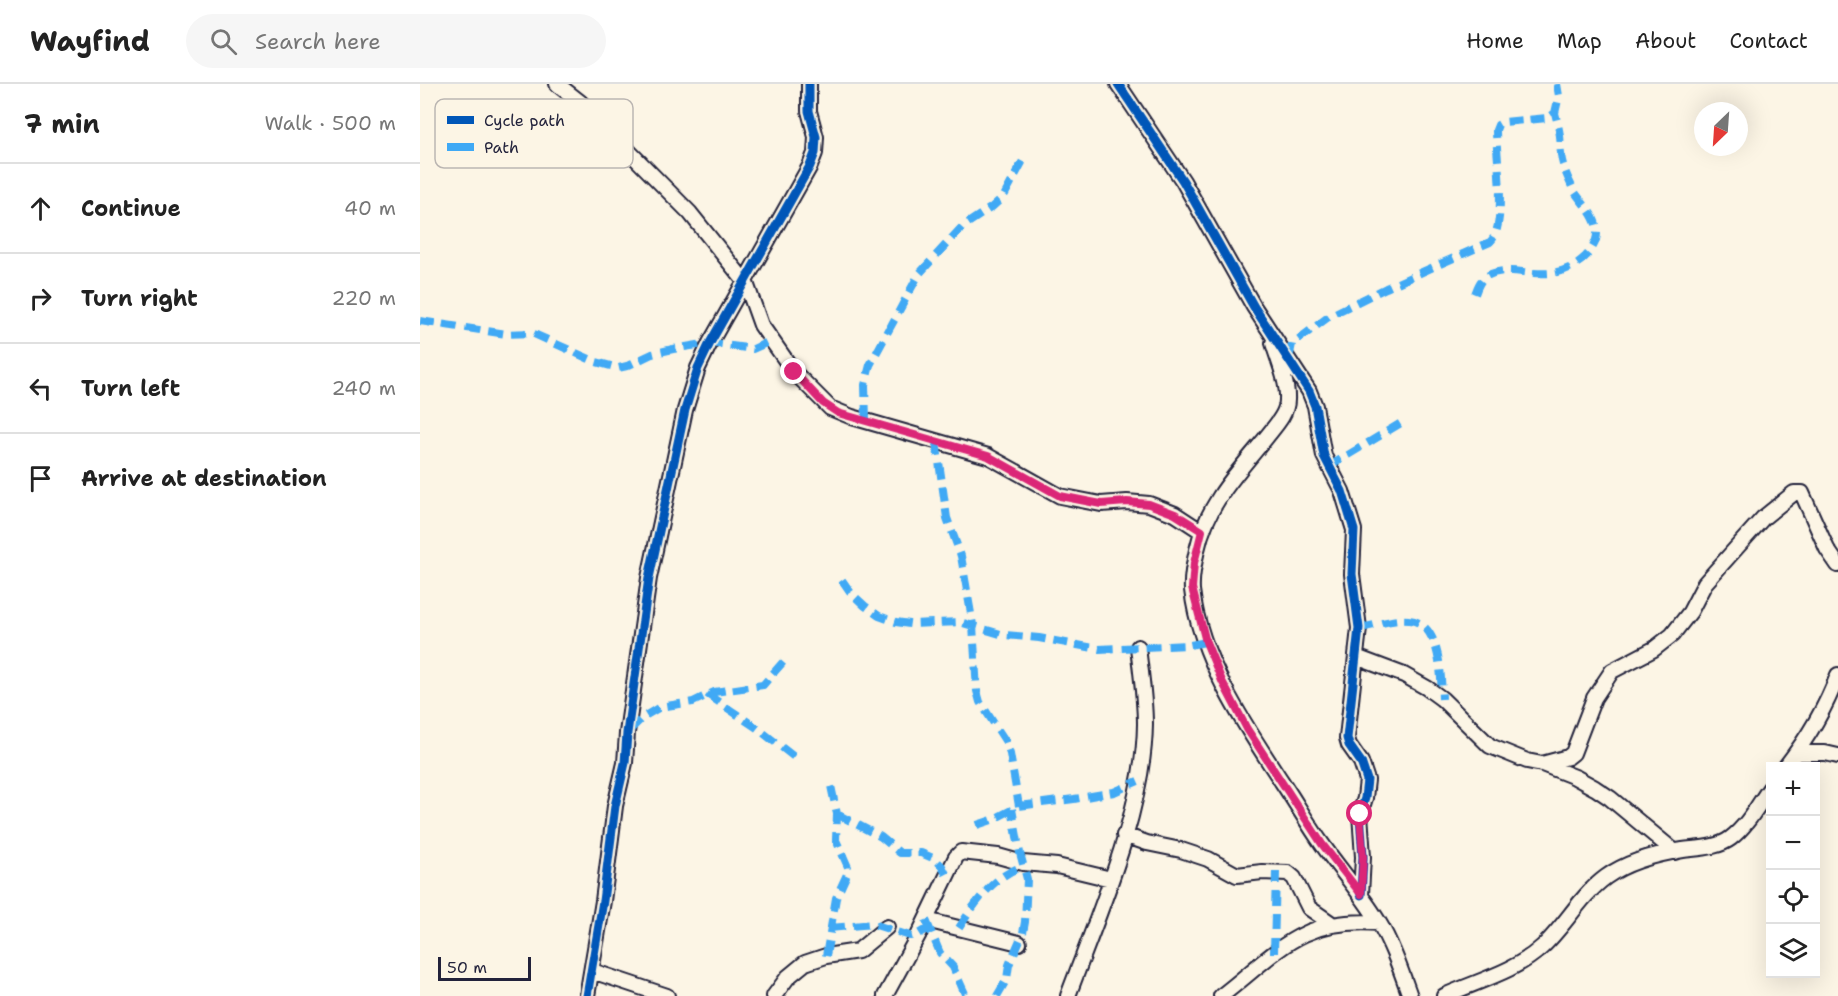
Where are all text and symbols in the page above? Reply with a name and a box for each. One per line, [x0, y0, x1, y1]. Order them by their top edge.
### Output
search box [186, 14, 606, 68]
text: Wayfind [30, 22, 150, 60]
icon: search [207, 25, 240, 58]
text: Search here [255, 27, 381, 56]
text: Home [1466, 27, 1524, 55]
text: Map [1557, 27, 1602, 55]
text: About [1635, 27, 1696, 55]
text: Contact [1729, 27, 1808, 55]
legend [435, 99, 633, 168]
north arrow [1694, 102, 1748, 156]
text: 7 min [24, 106, 100, 141]
text: Walk · 500 m [264, 110, 396, 136]
text: Cycle path [484, 110, 565, 131]
text: Path [484, 137, 519, 158]
icon: ahead [24, 192, 57, 225]
text: Continue [81, 194, 181, 223]
text: 40 m [344, 195, 396, 221]
icon: right [24, 282, 57, 315]
text: Turn right [81, 284, 198, 313]
text: 220 m [332, 285, 396, 311]
route end [780, 358, 806, 384]
icon: left [24, 372, 57, 405]
text: Turn left [81, 374, 180, 403]
text: 240 m [331, 375, 396, 401]
icon: arrive [24, 462, 57, 495]
text: Arrive at destination [81, 464, 327, 493]
map controls [1766, 762, 1820, 978]
button: + [1766, 762, 1820, 816]
route start [1346, 800, 1372, 826]
button: − [1766, 816, 1820, 870]
button: locate [1766, 870, 1820, 924]
button: layers [1766, 924, 1820, 978]
scale bar [438, 954, 531, 982]
text: 50 m [447, 957, 487, 978]

